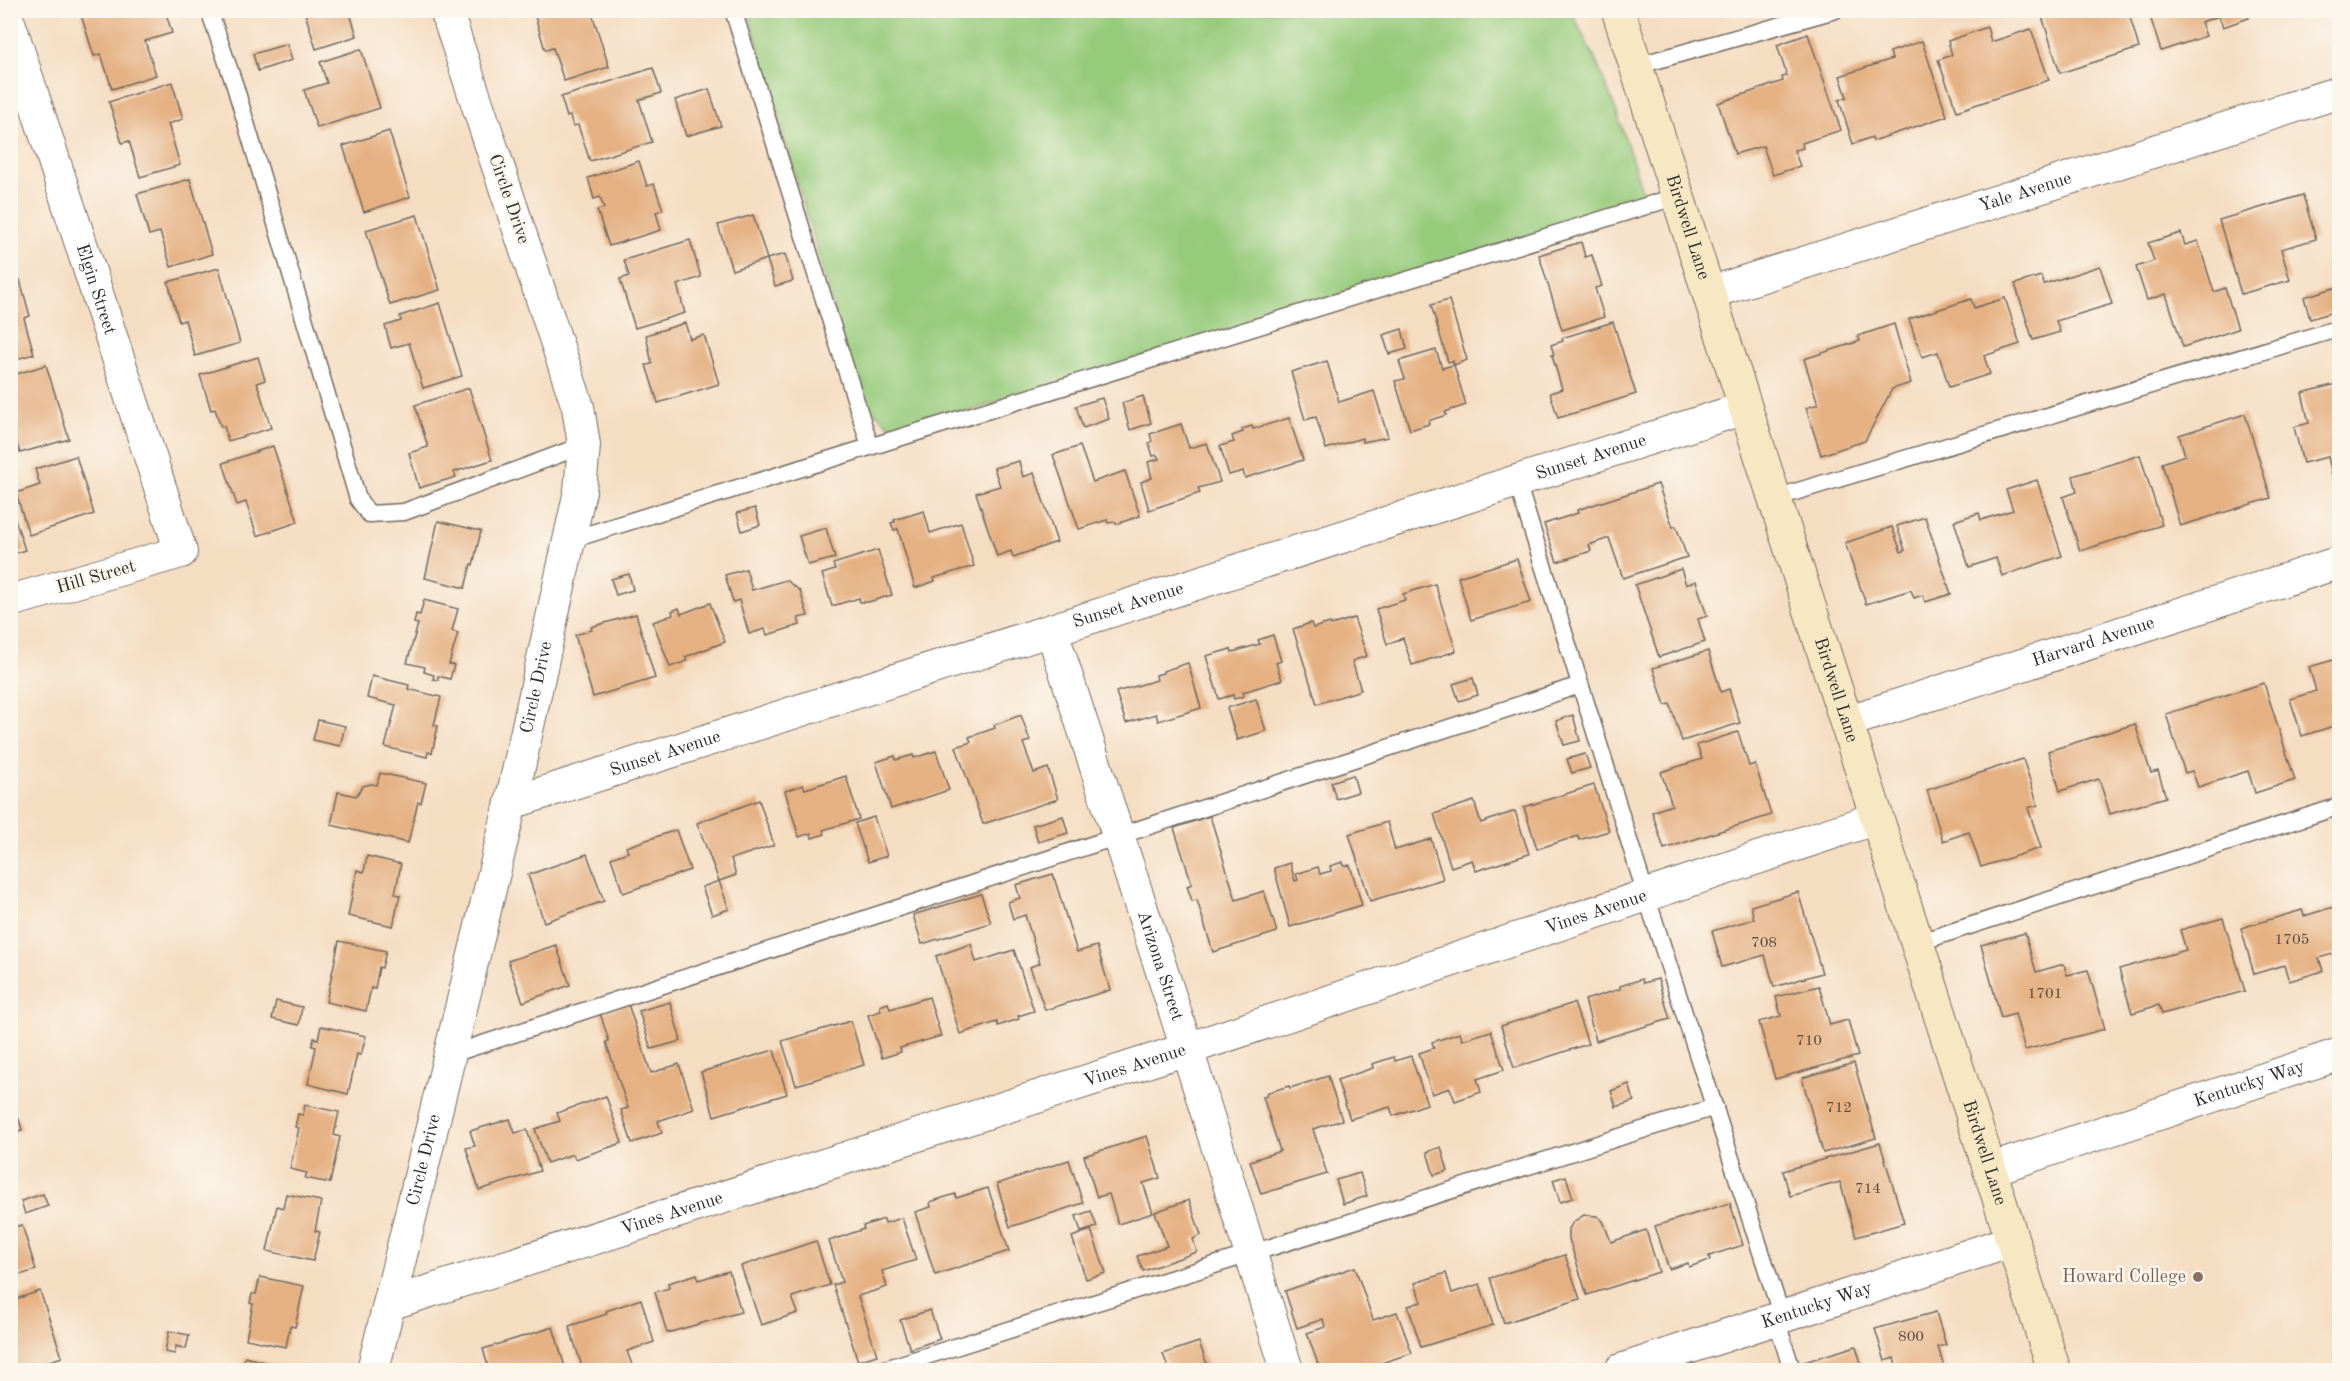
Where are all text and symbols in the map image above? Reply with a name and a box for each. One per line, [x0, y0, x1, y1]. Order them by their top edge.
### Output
street label: Circle Drive [485, 152, 533, 246]
street label: Yale Avenue [1977, 169, 2074, 215]
street label: Birdwell Lane [1662, 172, 1713, 282]
street label: Elgin Street [73, 242, 119, 337]
street label: Sunset Avenue [1533, 431, 1649, 483]
street label: Hill Street [54, 557, 138, 597]
street label: Sunset Avenue [1071, 579, 1186, 632]
street label: Harvard Avenue [2030, 614, 2157, 670]
street label: Birdwell Lane [1811, 635, 1861, 745]
street label: Circle Drive [518, 640, 555, 735]
street label: Sunset Avenue [608, 727, 723, 780]
street label: Vines Avenue [1543, 887, 1649, 937]
street label: Arizona Street [1134, 909, 1186, 1023]
house number: 1705 [2275, 933, 2309, 948]
house number: 708 [1751, 936, 1777, 951]
house number: 1701 [2028, 987, 2062, 1002]
house number: 710 [1796, 1034, 1822, 1049]
street label: Vines Avenue [1082, 1041, 1188, 1090]
street label: Kentucky Way [2192, 1057, 2307, 1111]
street label: Birdwell Lane [1959, 1098, 2010, 1207]
house number: 712 [1826, 1101, 1852, 1116]
street label: Circle Drive [404, 1112, 444, 1208]
house number: 714 [1855, 1182, 1881, 1197]
street label: Vines Avenue [619, 1189, 725, 1238]
place label: Howard College [2062, 1268, 2186, 1286]
marker: Howard College [2191, 1270, 2205, 1284]
street label: Kentucky Way [1759, 1279, 1875, 1332]
house number: 800 [1898, 1330, 1924, 1345]

